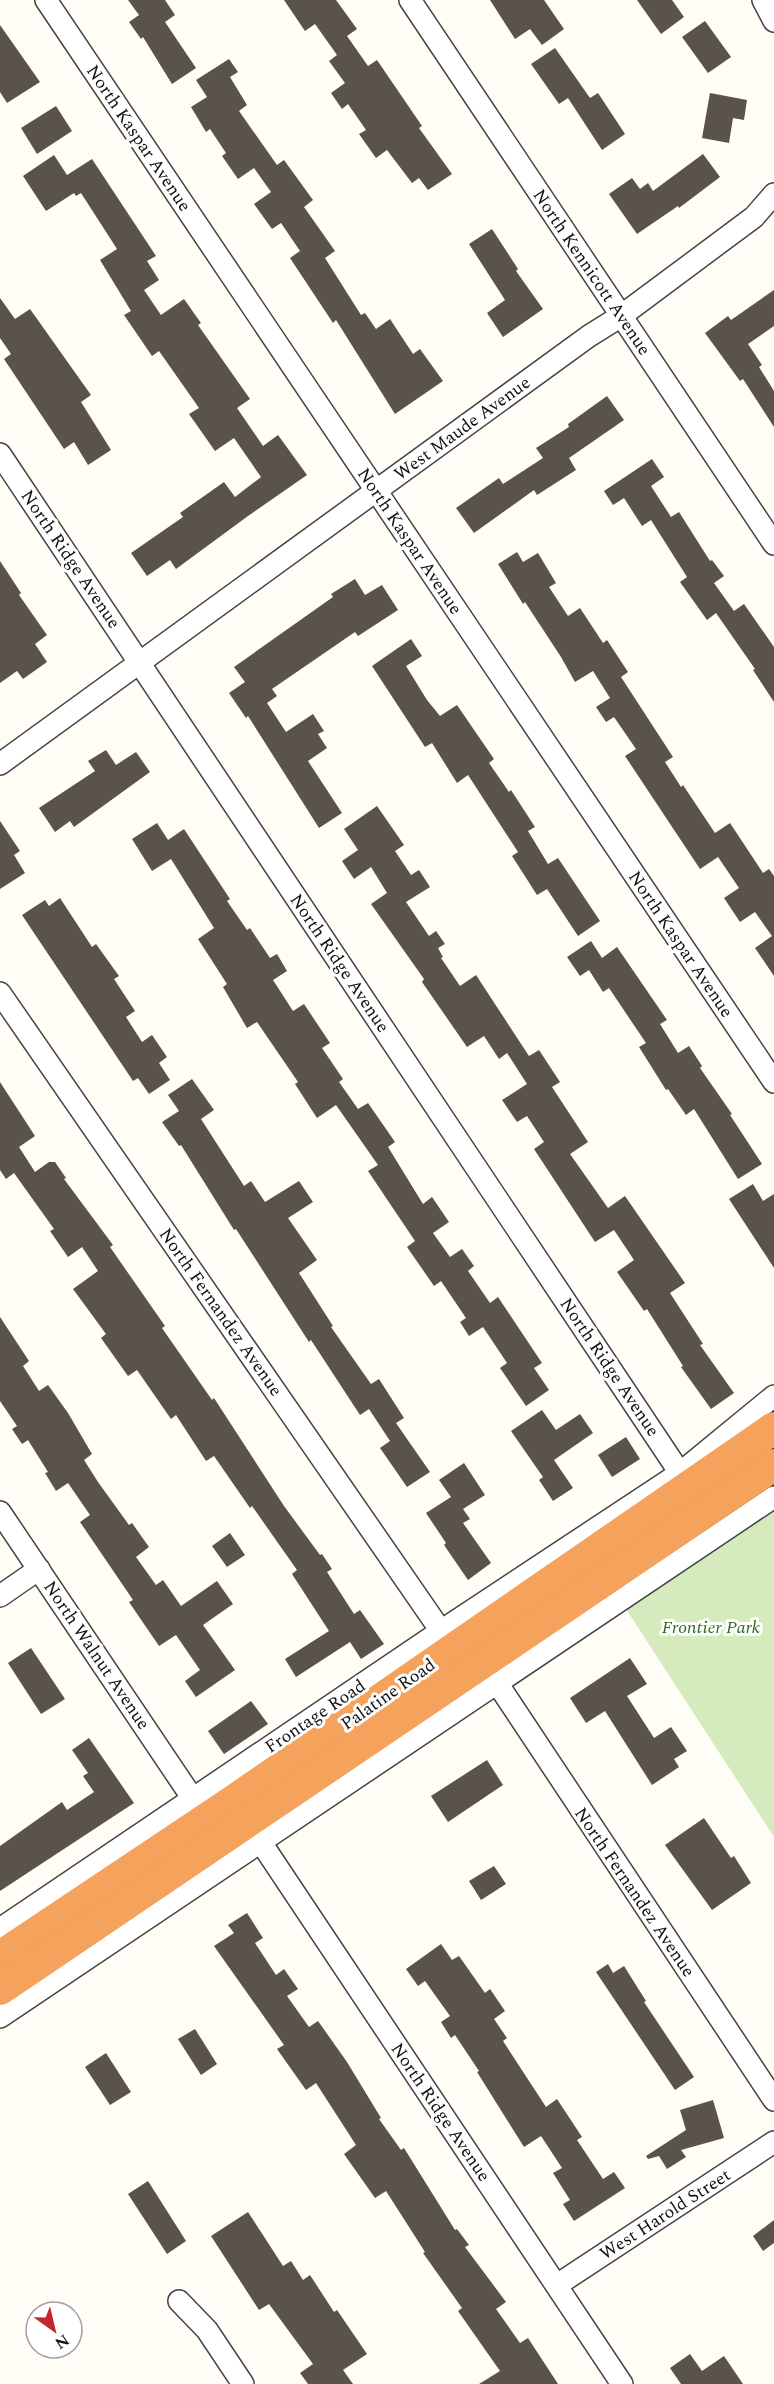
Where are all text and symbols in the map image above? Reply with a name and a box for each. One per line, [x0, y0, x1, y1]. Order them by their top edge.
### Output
street label: North Kaspar Avenue [79, 59, 198, 217]
street label: North Kennicott Avenue [526, 184, 657, 361]
street label: West Maude Avenue [388, 369, 536, 487]
street label: North Kaspar Avenue [350, 462, 469, 620]
street label: North Ridge Avenue [14, 484, 127, 634]
street label: North Kaspar Avenue [621, 865, 740, 1023]
street label: North Ridge Avenue [283, 888, 396, 1038]
street label: North Fernandez Avenue [152, 1223, 289, 1402]
street label: North Ridge Avenue [553, 1292, 666, 1442]
street label: North Walnut Avenue [37, 1575, 157, 1735]
park label: Frontier Park [662, 1614, 761, 1641]
street label: Palatine Road [335, 1652, 441, 1737]
street label: Frontage Road [259, 1673, 371, 1760]
street label: North Fernandez Avenue [567, 1802, 702, 1983]
street label: North Ridge Avenue [384, 2037, 497, 2187]
street label: West Harold Street [594, 2162, 736, 2267]
north arrow [24, 2300, 84, 2360]
text: N [50, 2328, 74, 2355]

